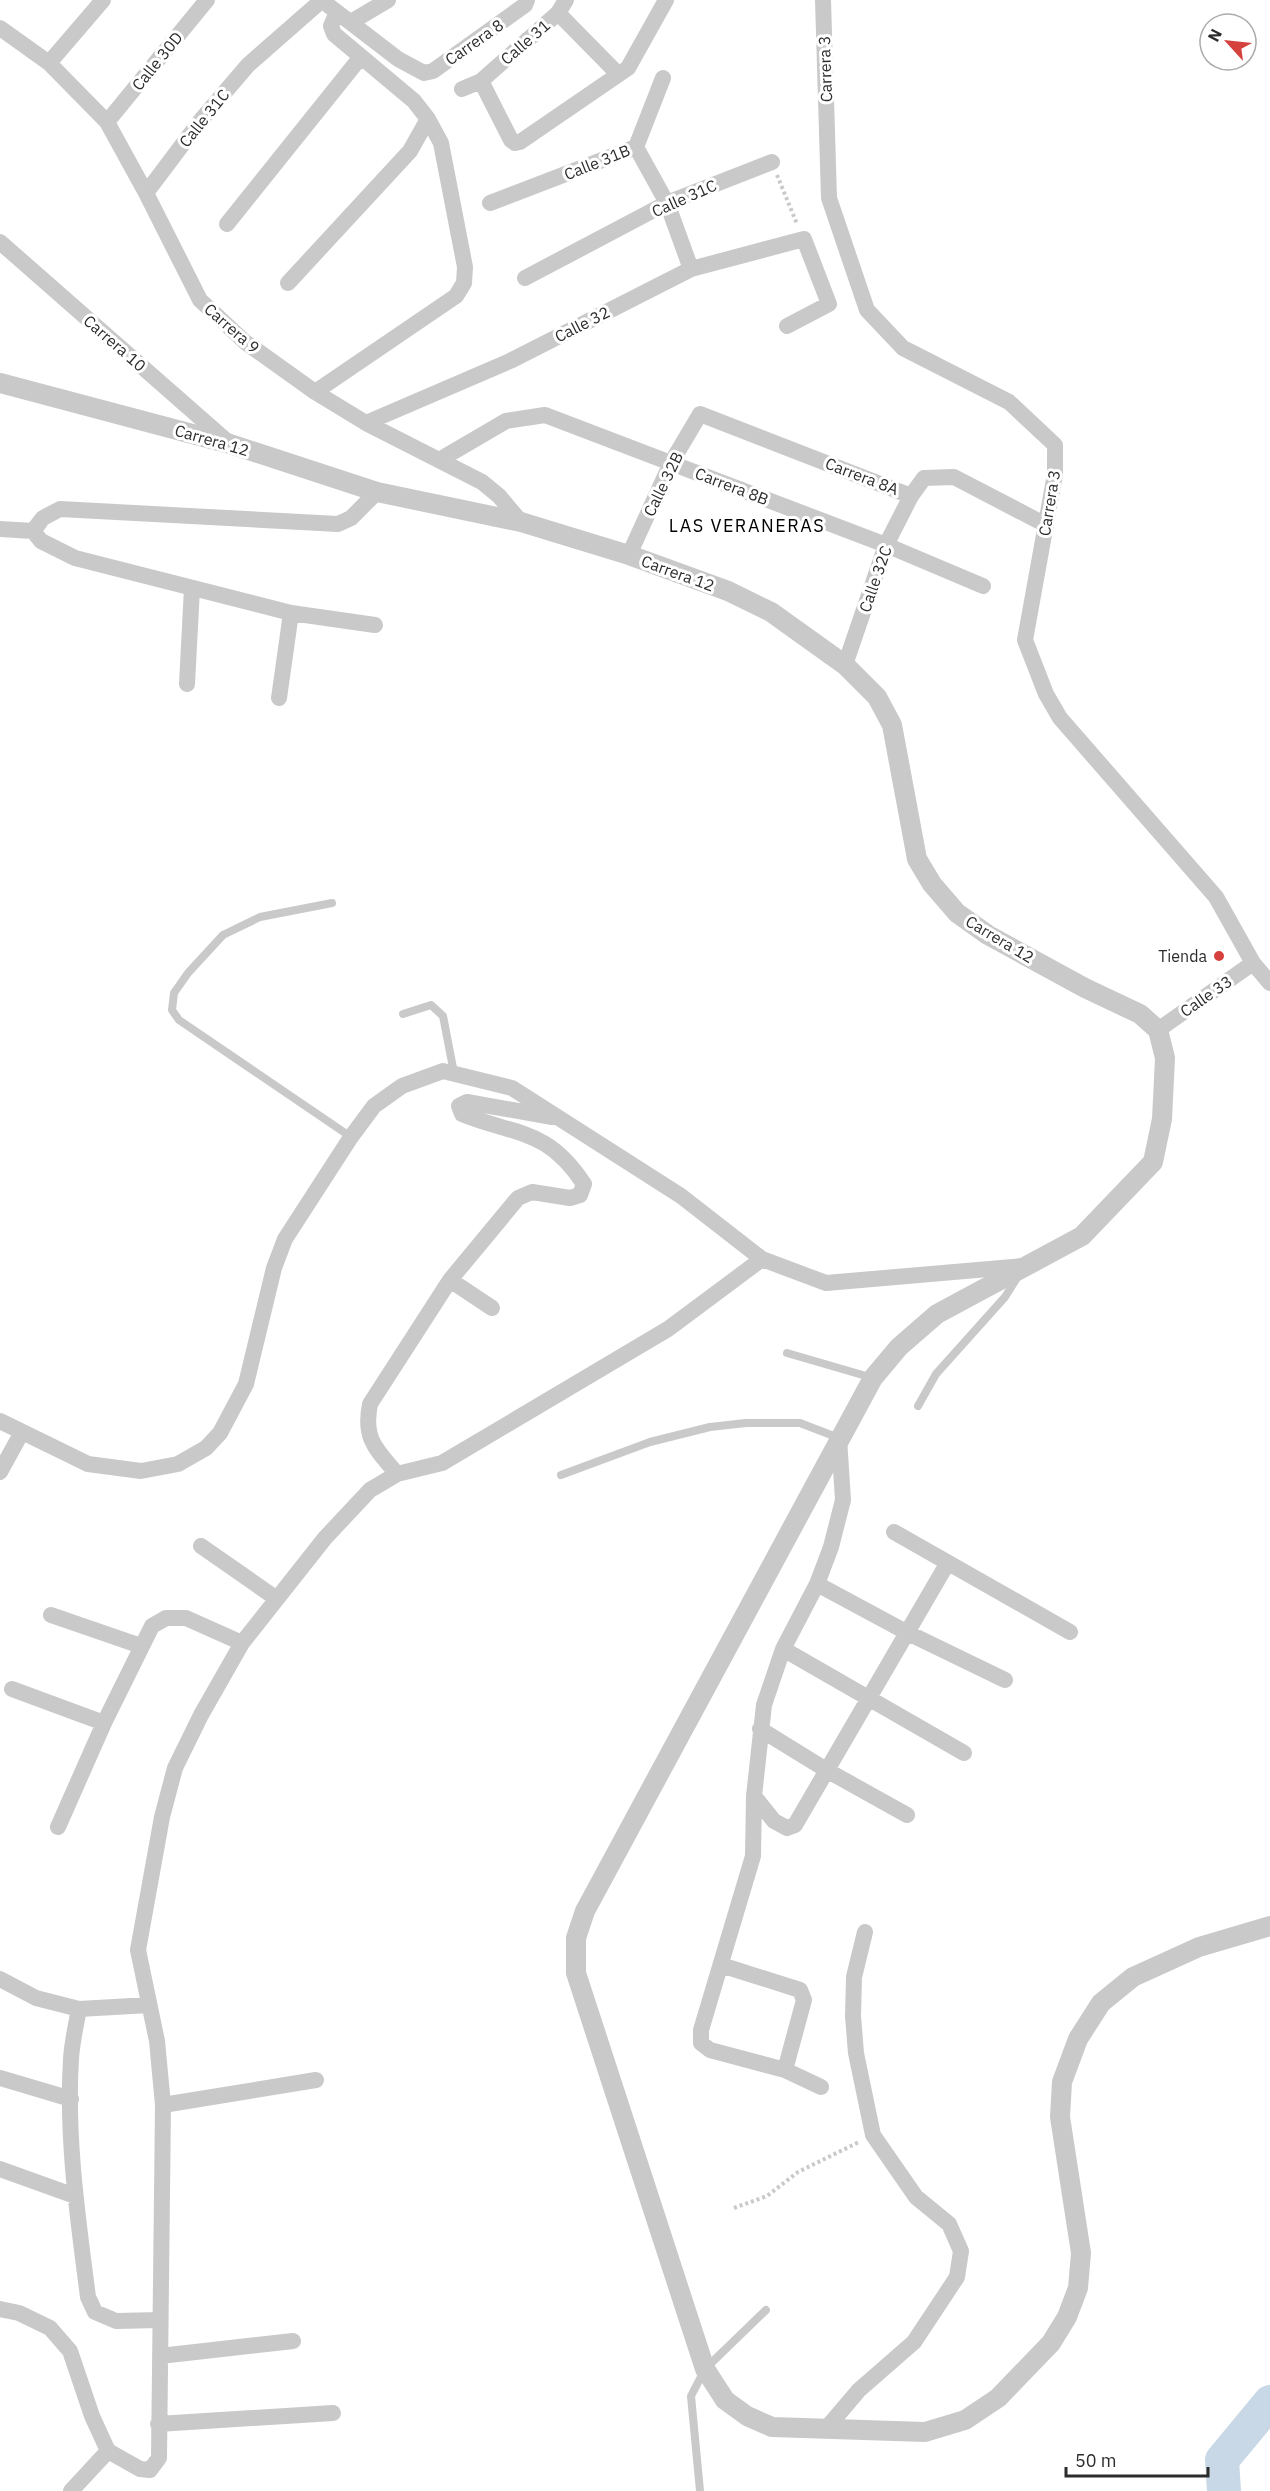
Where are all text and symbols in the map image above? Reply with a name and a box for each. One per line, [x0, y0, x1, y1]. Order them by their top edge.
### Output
north arrow [1198, 12, 1258, 72]
street label: Carrera 8 [441, 15, 507, 69]
street label: Calle 31 [496, 15, 554, 69]
text: N [1203, 25, 1226, 45]
street label: Calle 30D [127, 28, 187, 94]
street label: Carrera 3 [814, 35, 836, 103]
street label: Calle 31C [175, 85, 233, 151]
street label: Calle 31B [561, 140, 633, 184]
street label: Calle 31C [649, 175, 720, 221]
street label: Carrera 9 [200, 299, 264, 357]
street label: Calle 32 [551, 302, 613, 346]
street label: Carrera 10 [80, 310, 150, 376]
street label: Carrera 12 [173, 420, 251, 460]
street label: Calle 32B [639, 448, 687, 520]
street label: Carrera 8A [823, 453, 901, 499]
street label: Carrera 8B [692, 463, 772, 509]
street label: Carrera 3 [1034, 469, 1064, 537]
district label: LAS VERANERAS [669, 514, 825, 537]
street label: Calle 32C [854, 543, 896, 615]
street label: Carrera 12 [639, 551, 717, 595]
street label: Carrera 12 [962, 911, 1038, 967]
place label: Tienda [1158, 946, 1207, 966]
marker: Tienda [1212, 949, 1226, 963]
street label: Calle 33 [1176, 971, 1236, 1021]
scale bar [1066, 2440, 1208, 2478]
text: 50 m [1075, 2449, 1117, 2472]

